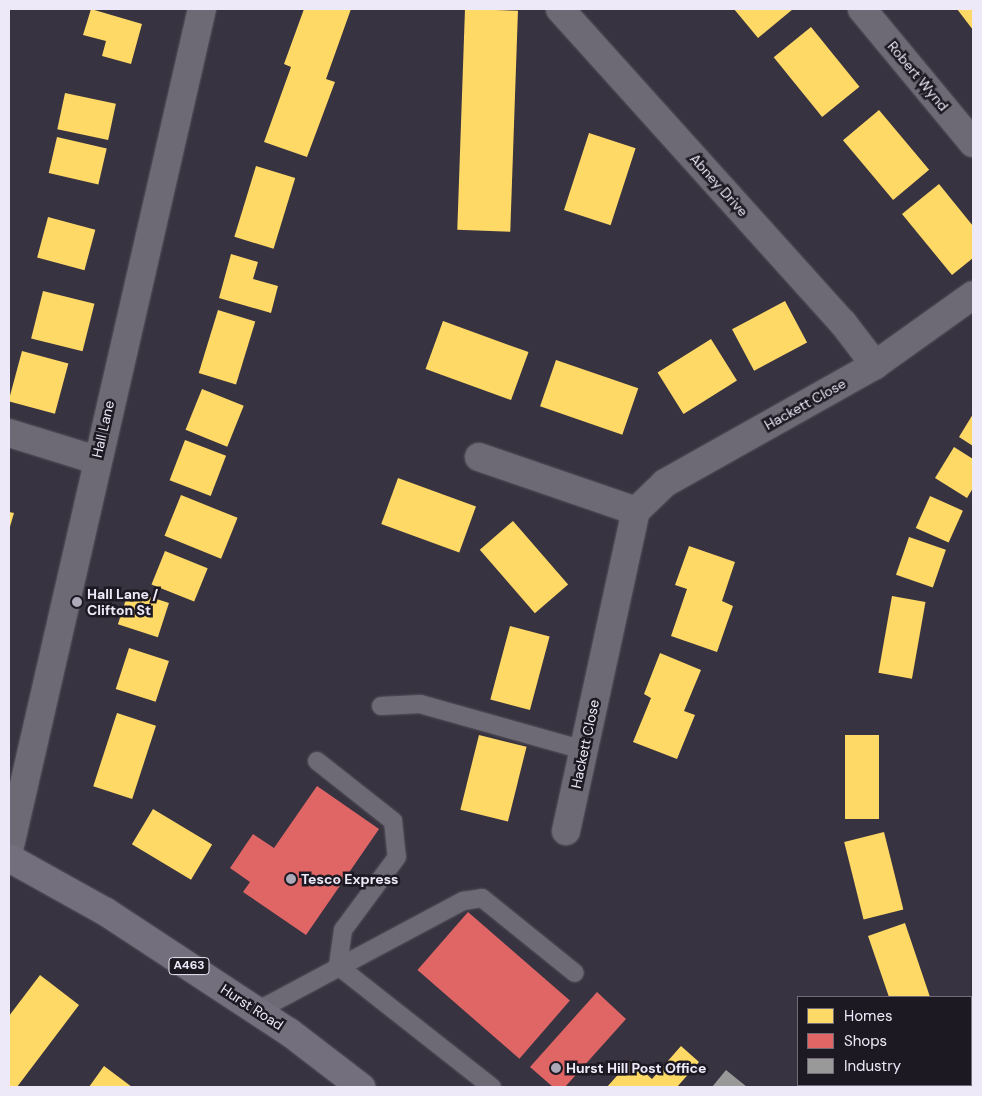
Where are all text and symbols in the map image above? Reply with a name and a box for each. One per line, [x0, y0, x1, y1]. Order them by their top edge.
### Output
street label: Robert Wynd [884, 38, 952, 114]
street label: Abney Drive [687, 150, 751, 220]
street label: Hackett Close [761, 375, 849, 433]
street label: Hall Lane [88, 399, 118, 459]
place label: Hall Lane / Clifton St [87, 586, 158, 618]
marker: Hall Lane / Clifton St [71, 596, 83, 608]
street label: Hackett Close [567, 698, 603, 790]
place label: Tesco Express [301, 871, 399, 887]
marker: Tesco Express [285, 873, 297, 885]
road number: A463 [168, 956, 210, 976]
street label: Hurst Road [218, 981, 286, 1033]
legend [797, 996, 972, 1086]
text: Homes [844, 1006, 893, 1026]
text: Shops [844, 1031, 887, 1051]
text: Industry [844, 1056, 901, 1076]
place label: Hurst Hill Post Office [566, 1060, 707, 1076]
marker: Hurst Hill Post Office [550, 1062, 562, 1074]

